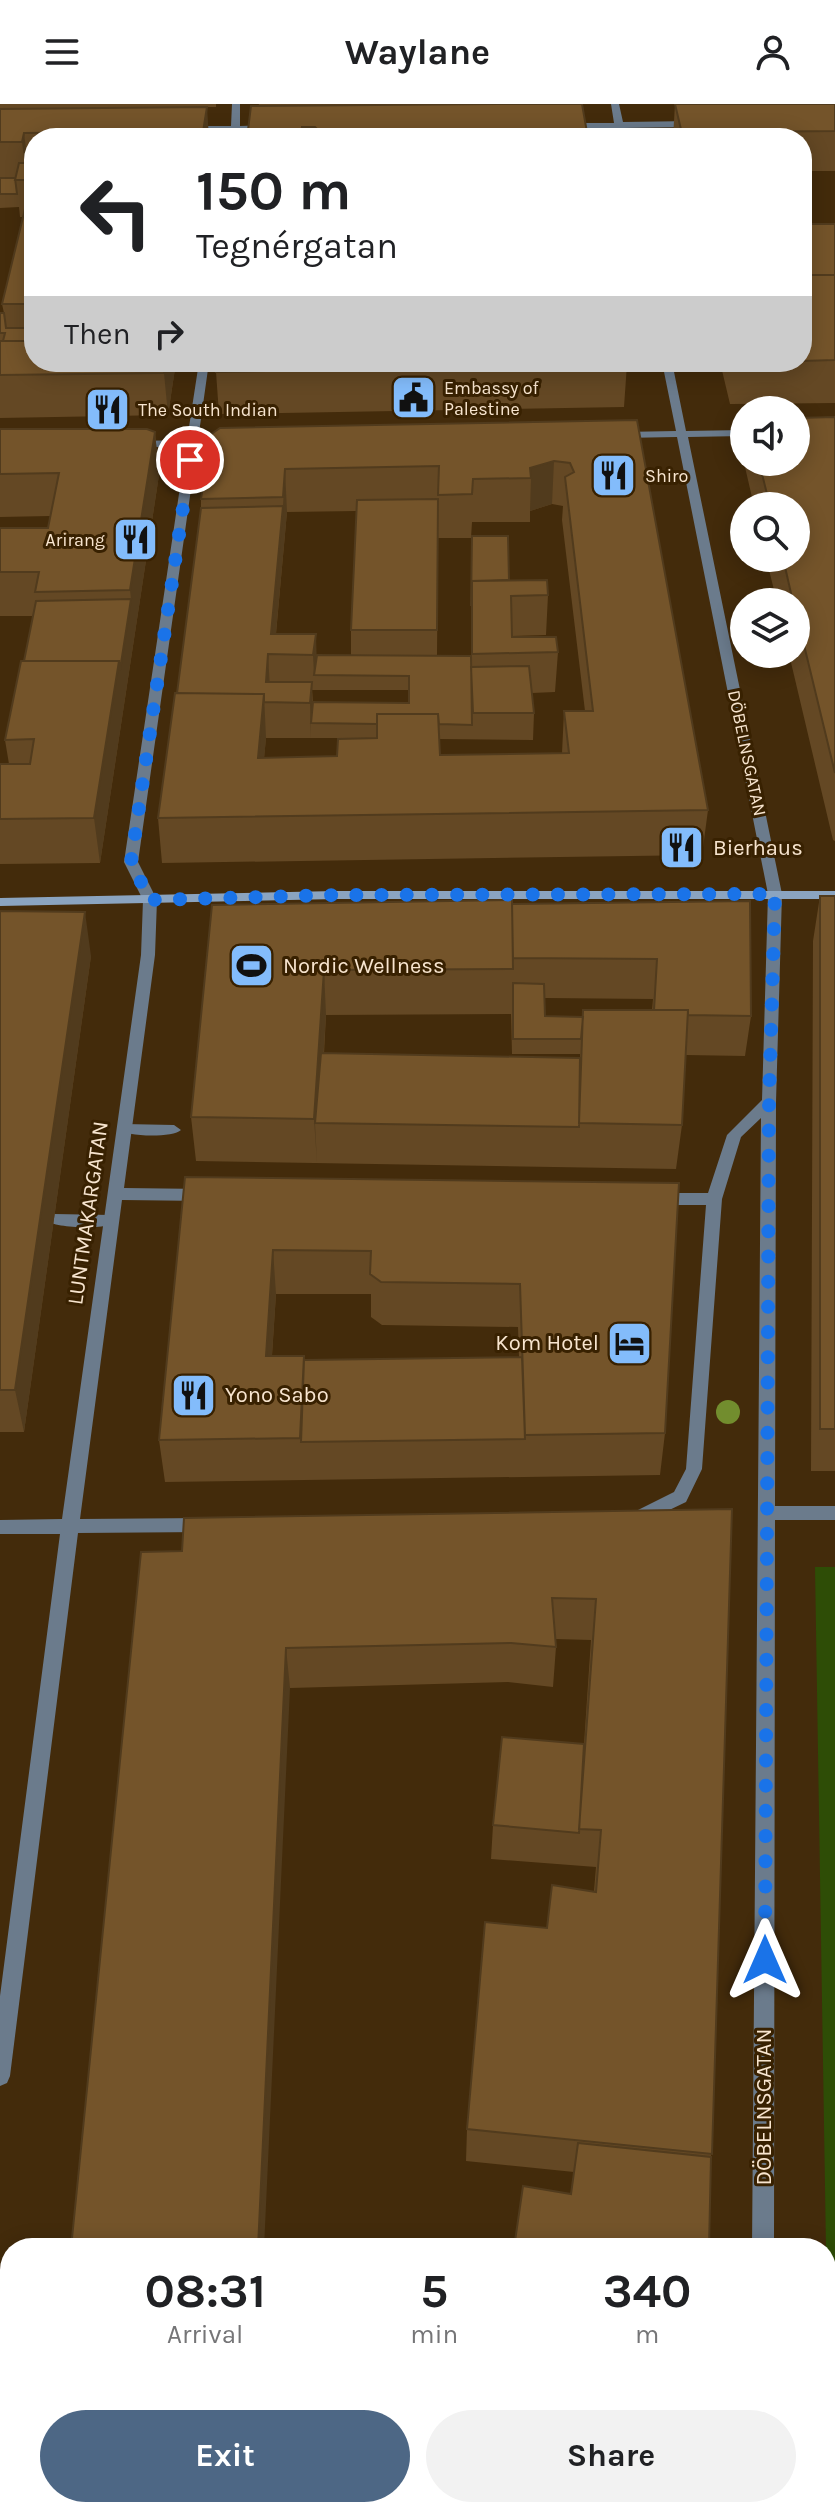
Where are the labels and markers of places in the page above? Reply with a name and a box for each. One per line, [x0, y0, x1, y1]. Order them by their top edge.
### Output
public building icon: Embassy of Palestine [389, 374, 437, 422]
place label: Embassy of Palestine [444, 377, 540, 420]
restaurant icon: The South Indian [83, 386, 131, 434]
place label: The South Indian [138, 399, 278, 421]
pin [156, 426, 224, 494]
restaurant icon: Shiro [590, 452, 638, 500]
place label: Shiro [645, 465, 688, 487]
restaurant icon: Arirang [112, 516, 160, 564]
place label: Arirang [45, 529, 105, 551]
restaurant icon: Bierhaus [658, 824, 706, 872]
place label: Bierhaus [713, 835, 803, 861]
sports icon: Nordic Wellness [228, 942, 276, 990]
place label: Nordic Wellness [283, 953, 444, 979]
hotel icon: Kom Hotel [606, 1319, 654, 1367]
place label: Kom Hotel [495, 1330, 599, 1356]
restaurant icon: Yono Sabo [170, 1371, 218, 1419]
place label: Yono Sabo [225, 1382, 329, 1408]

